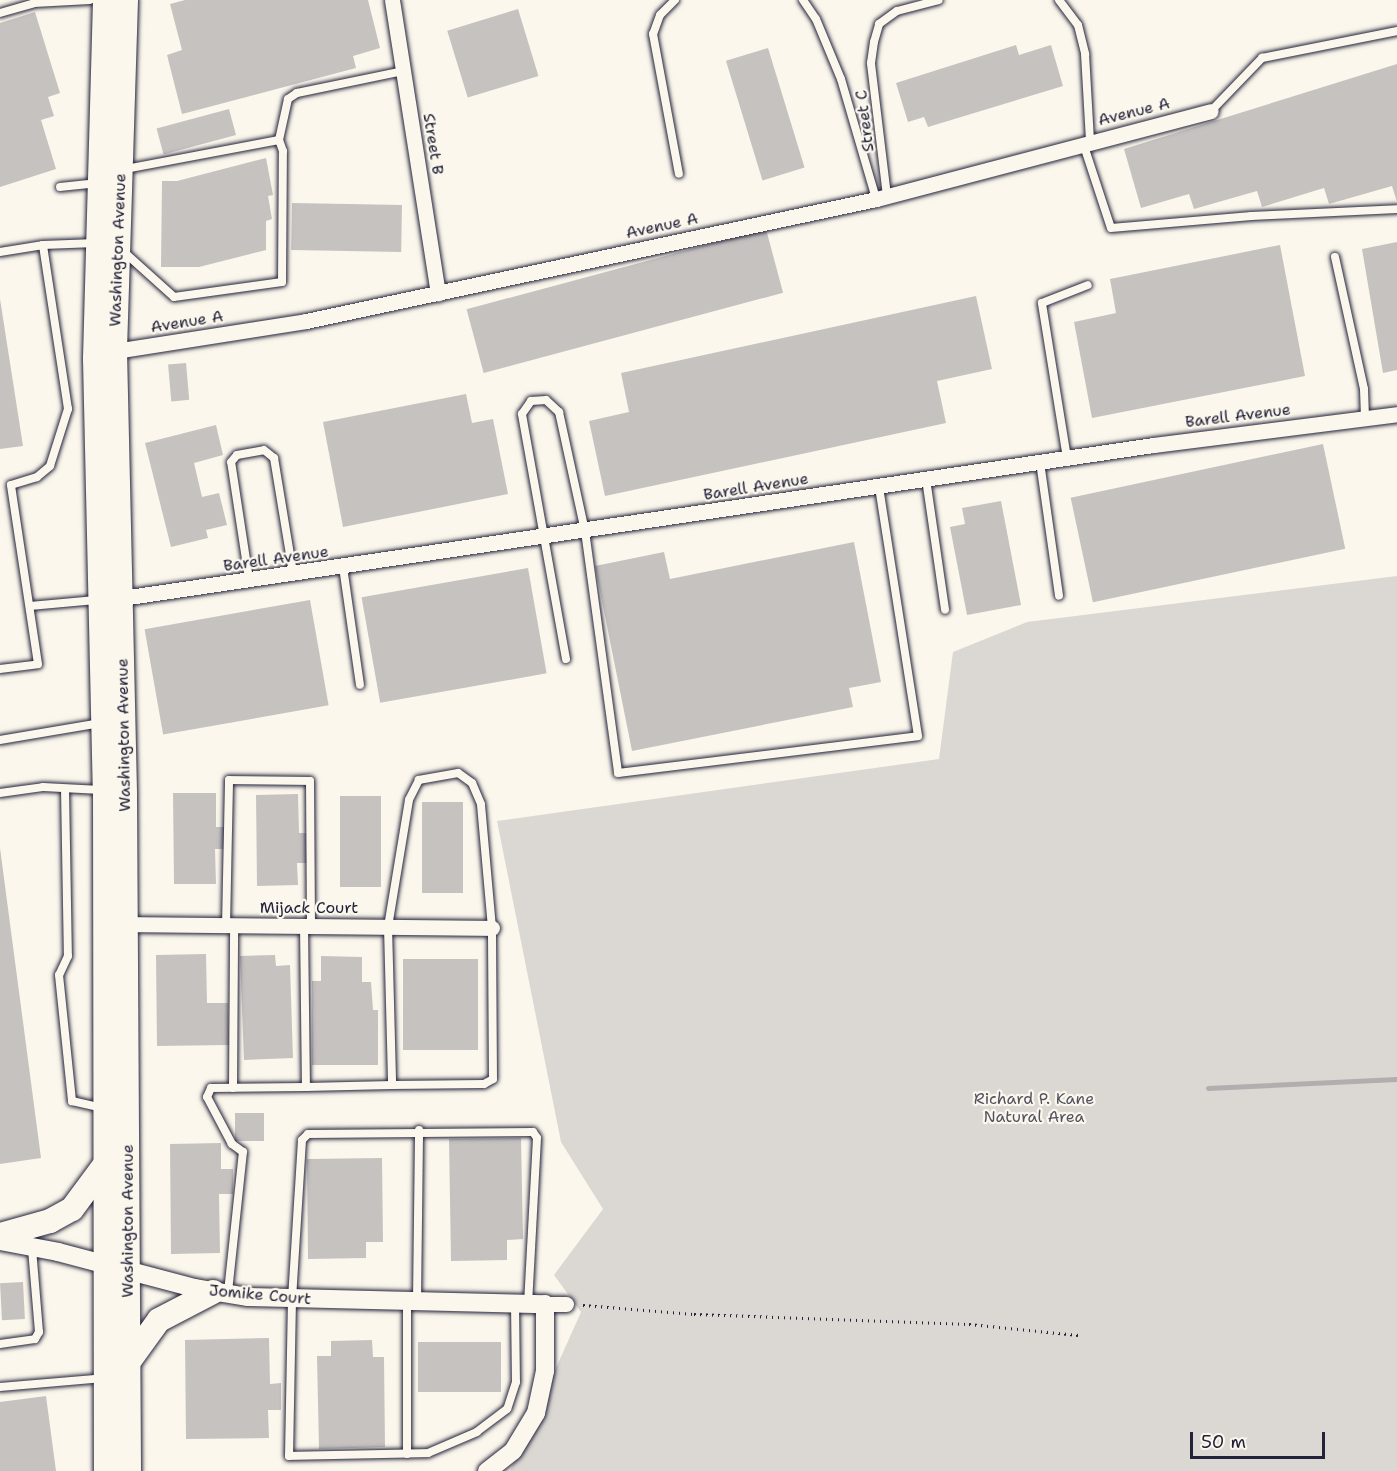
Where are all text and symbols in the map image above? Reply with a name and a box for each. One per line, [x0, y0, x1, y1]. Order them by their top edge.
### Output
street label: Street C [852, 89, 878, 153]
street label: Avenue A [1096, 94, 1172, 130]
street label: Street B [419, 112, 447, 176]
street label: Washington Avenue [106, 173, 130, 327]
street label: Avenue A [624, 209, 700, 243]
street label: Avenue A [149, 307, 225, 337]
street label: Barell Avenue [1184, 400, 1292, 432]
street label: Barell Avenue [702, 469, 810, 505]
street label: Barell Avenue [222, 542, 330, 576]
street label: Washington Avenue [113, 658, 135, 812]
street label: Mijack Court [260, 898, 358, 918]
park label: Richard P. Kane Natural Area [974, 1089, 1094, 1127]
street label: Washington Avenue [118, 1144, 138, 1298]
street label: Jomike Court [208, 1281, 312, 1309]
scale bar [1193, 1420, 1328, 1458]
text: 50 m [1201, 1430, 1246, 1454]

